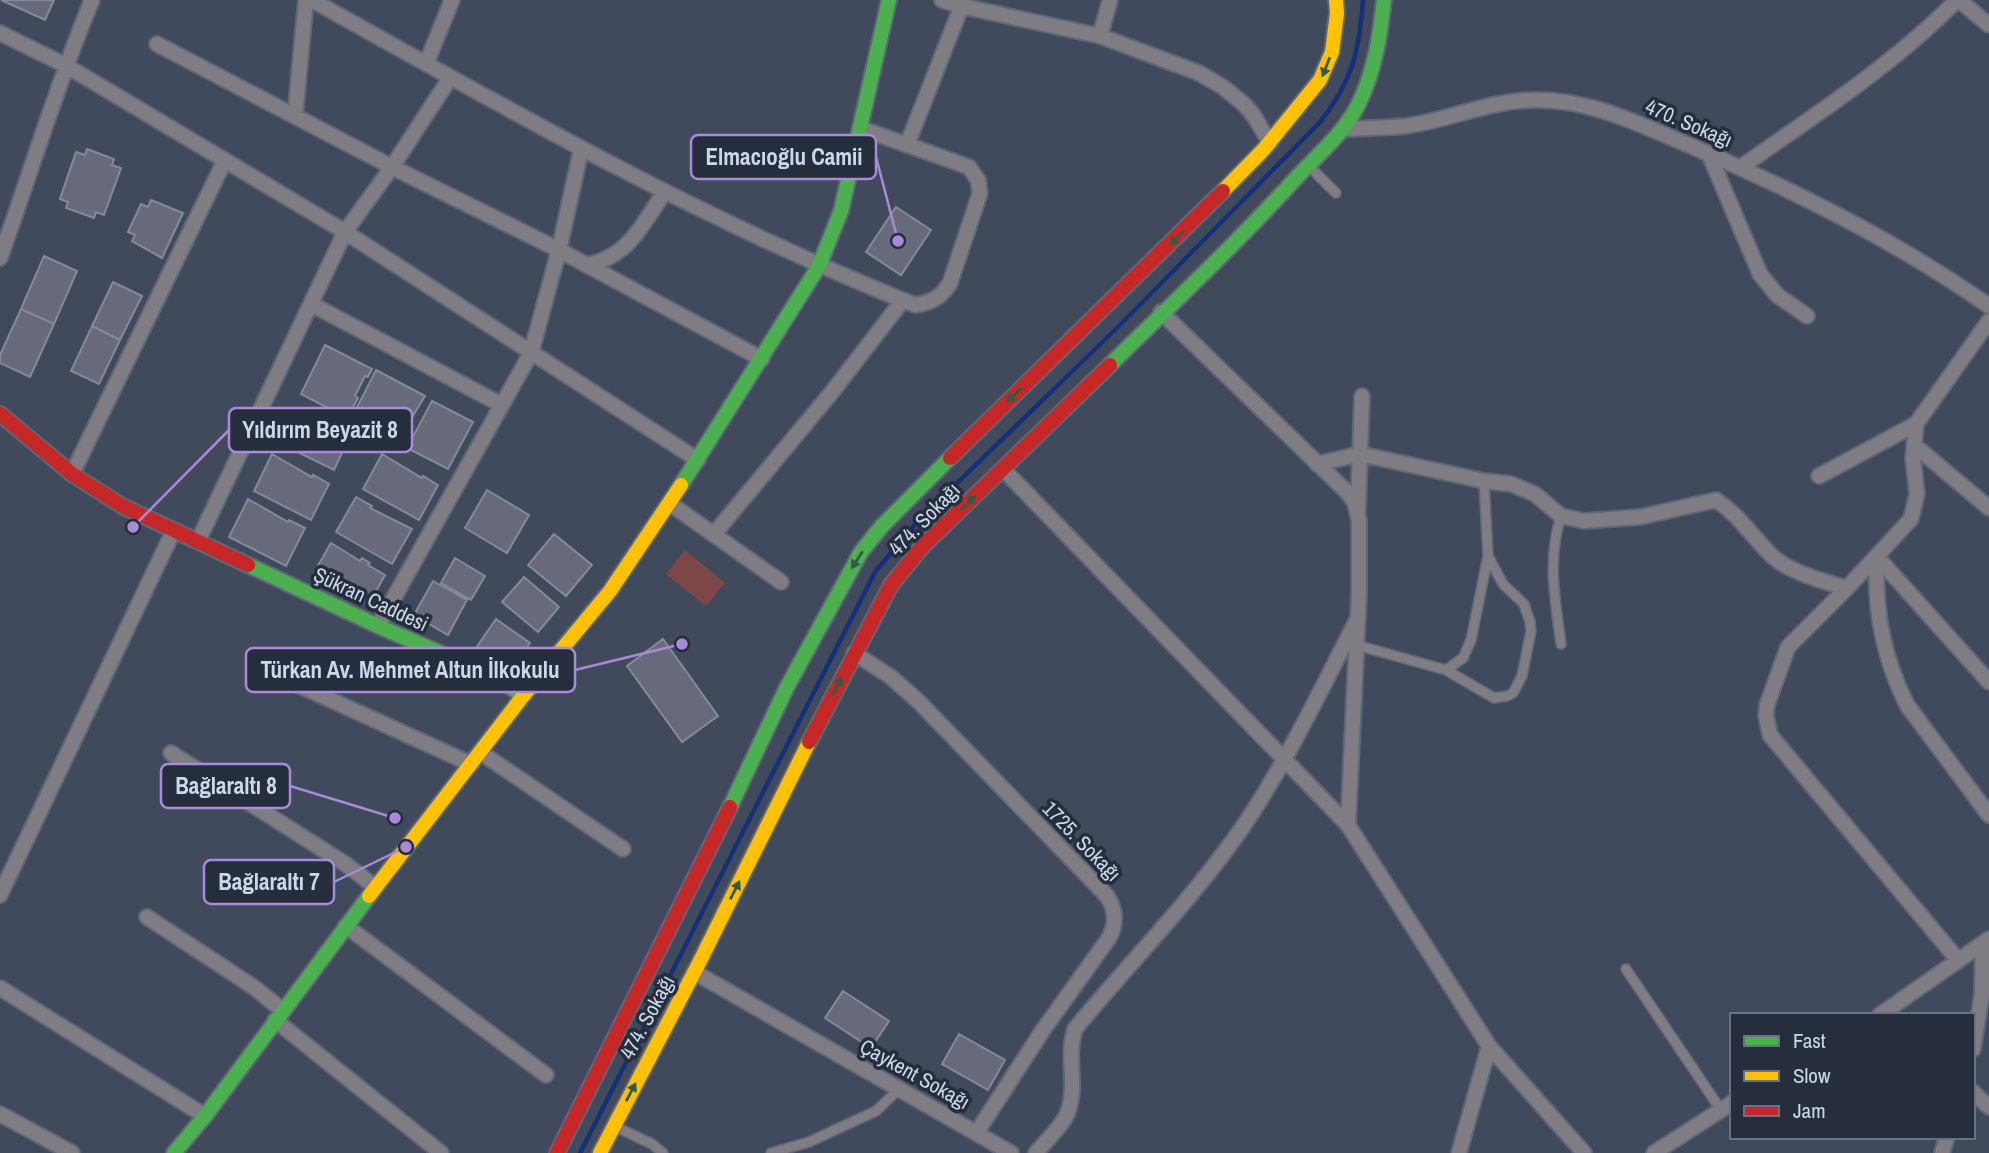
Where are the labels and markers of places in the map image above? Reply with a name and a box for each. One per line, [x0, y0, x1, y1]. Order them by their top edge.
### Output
callout: Elmacıoğlu Camii [691, 135, 876, 179]
callout: Yıldırım Beyazit 8 [229, 408, 412, 452]
callout: Türkan Av. Mehmet Altun İlkokulu [246, 648, 575, 692]
callout: Bağlaraltı 8 [161, 764, 290, 808]
callout: Bağlaraltı 7 [204, 860, 334, 904]

